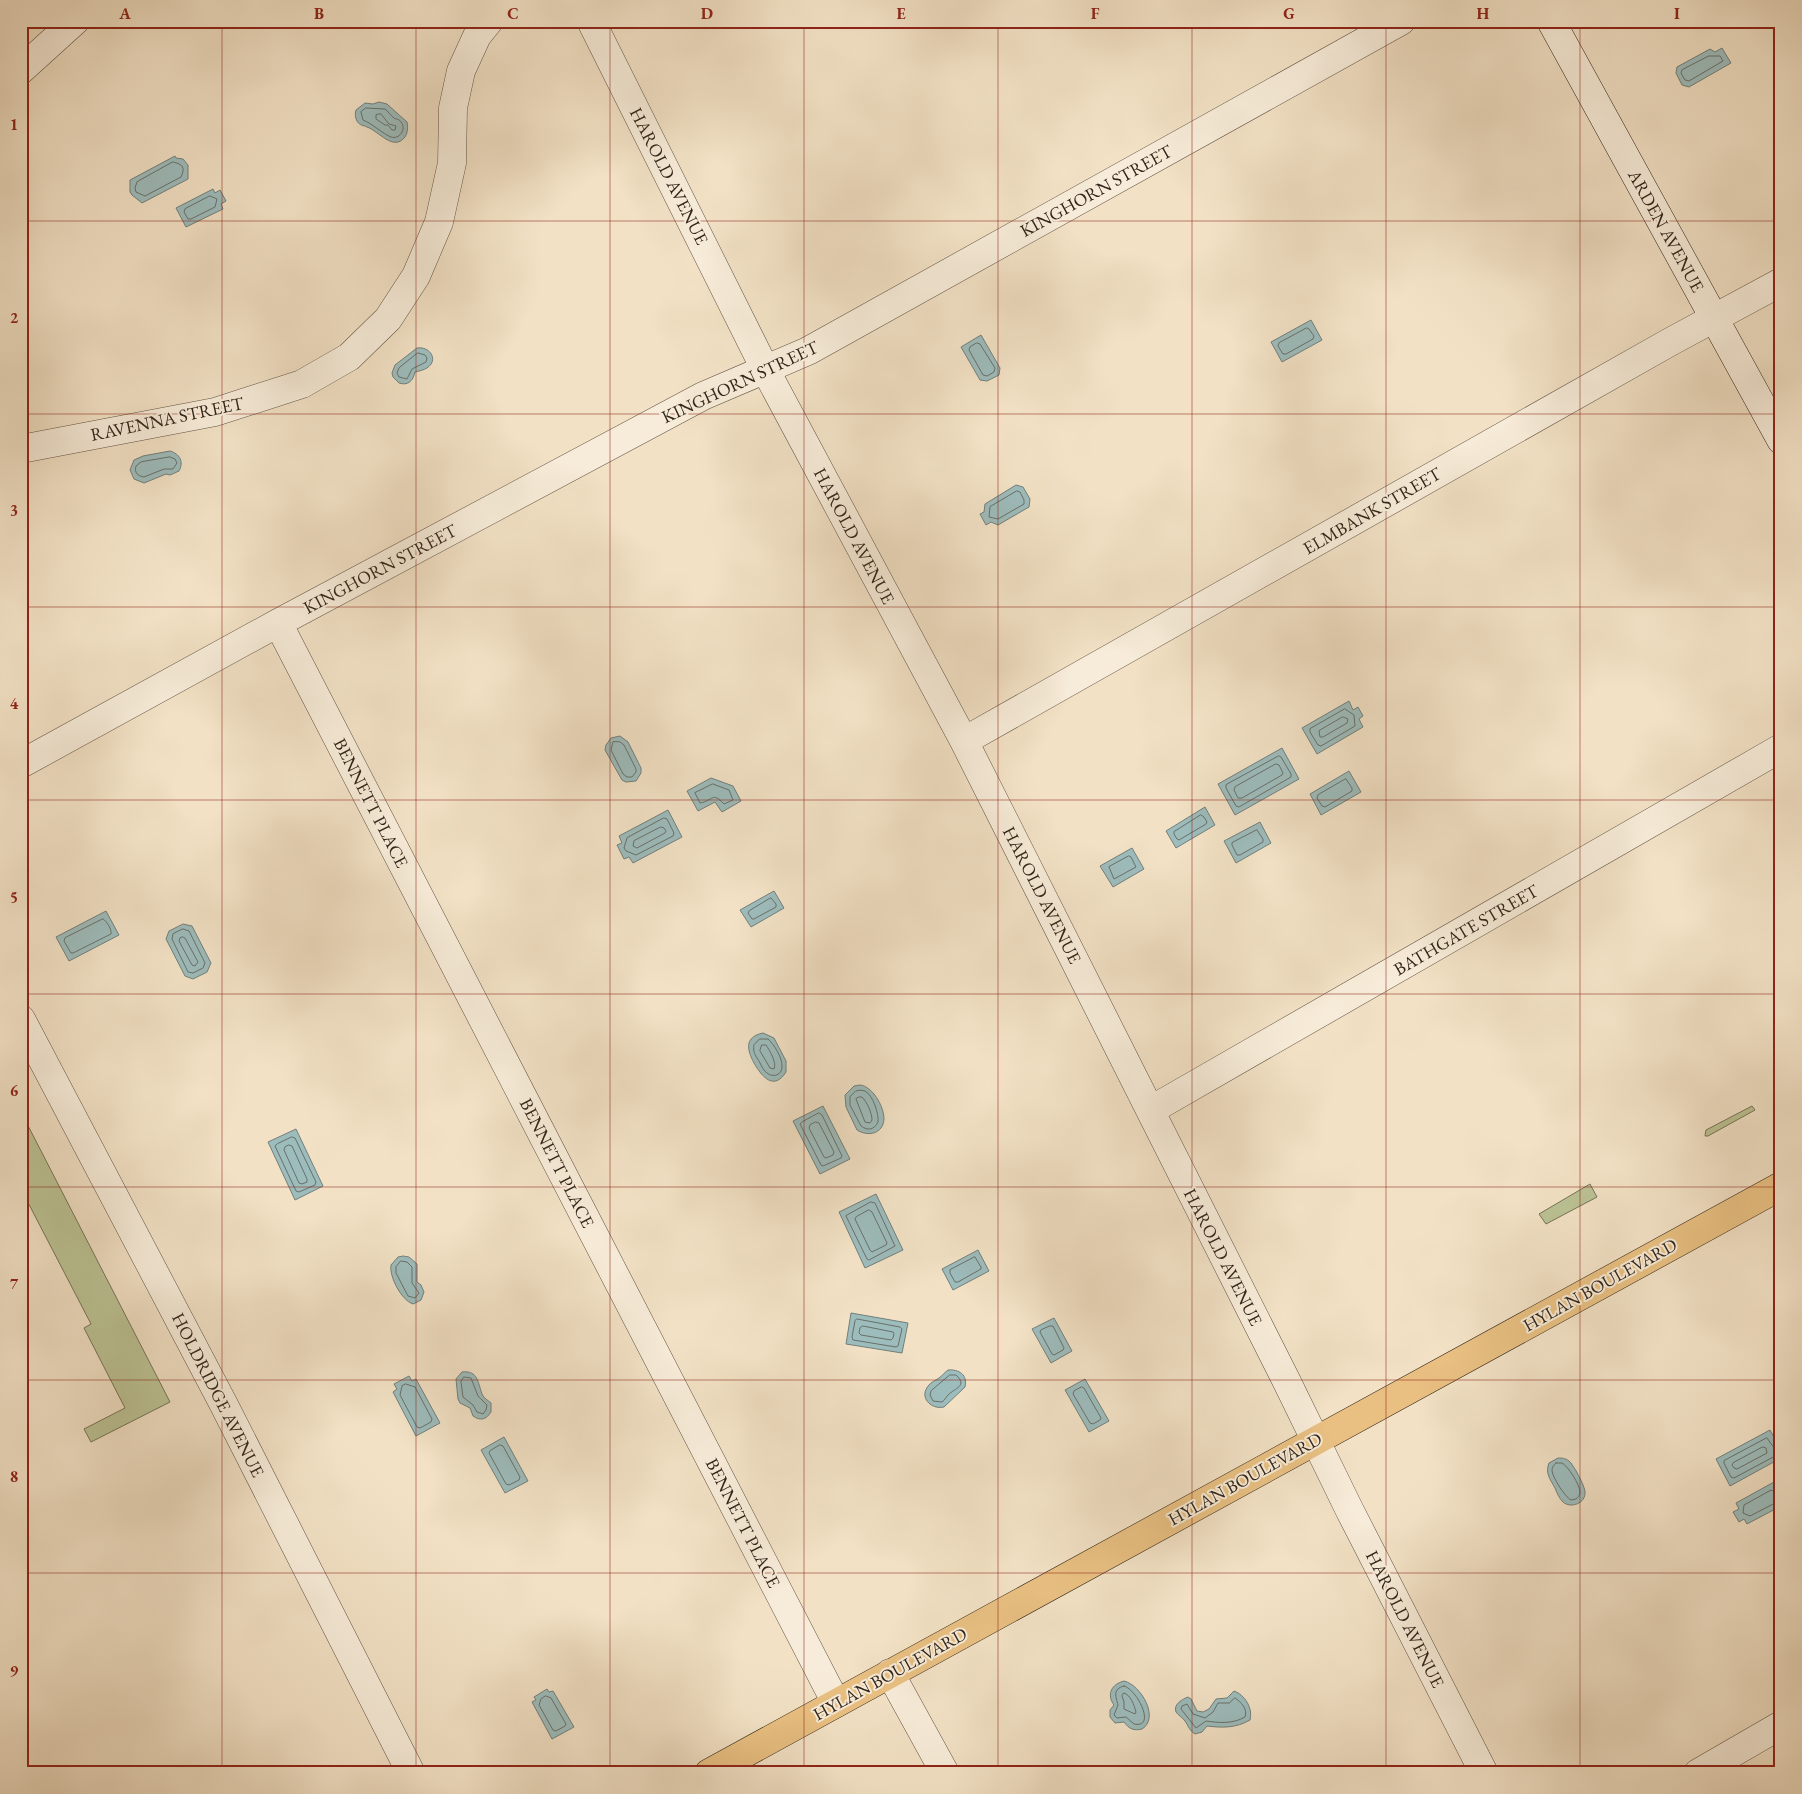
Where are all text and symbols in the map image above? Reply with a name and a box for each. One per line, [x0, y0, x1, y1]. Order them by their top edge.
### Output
text: A [118, 3, 131, 24]
text: B [314, 3, 324, 24]
text: C [507, 3, 519, 24]
text: D [701, 3, 713, 24]
text: E [896, 3, 906, 24]
text: F [1091, 3, 1100, 24]
text: G [1283, 3, 1295, 24]
text: H [1477, 3, 1490, 24]
text: I [1674, 3, 1680, 24]
street label: HAROLD AVENUE [625, 103, 714, 248]
text: 1 [10, 114, 18, 135]
street label: KINGHORN STREET [1016, 139, 1177, 242]
street label: ARDEN AVENUE [1623, 165, 1710, 296]
text: 2 [10, 307, 19, 328]
street label: KINGHORN STREET [658, 335, 823, 428]
street label: RAVENNA STREET [88, 391, 246, 446]
street label: ELMBANK STREET [1299, 461, 1446, 559]
street label: HAROLD AVENUE [809, 464, 900, 608]
text: 3 [10, 500, 18, 521]
street label: KINGHORN STREET [299, 518, 461, 619]
text: 4 [10, 693, 19, 714]
street label: BENNETT PLACE [329, 734, 414, 871]
street label: HAROLD AVENUE [998, 822, 1087, 967]
street label: BATHGATE STREET [1389, 878, 1543, 980]
text: 5 [10, 887, 18, 908]
text: 6 [10, 1080, 19, 1101]
street label: BENNETT PLACE [515, 1094, 600, 1231]
street label: HAROLD AVENUE [1179, 1184, 1268, 1329]
street label: HYLAN BOULEVARD [1519, 1233, 1681, 1336]
text: 7 [10, 1273, 19, 1294]
street label: HOLDRIDGE AVENUE [167, 1309, 270, 1481]
street label: HYLAN BOULEVARD [1164, 1427, 1326, 1530]
street label: BENNETT PLACE [701, 1454, 786, 1591]
text: 8 [10, 1466, 18, 1487]
street label: HAROLD AVENUE [1361, 1546, 1450, 1691]
street label: HYLAN BOULEVARD [809, 1622, 971, 1725]
text: 9 [10, 1660, 19, 1681]

